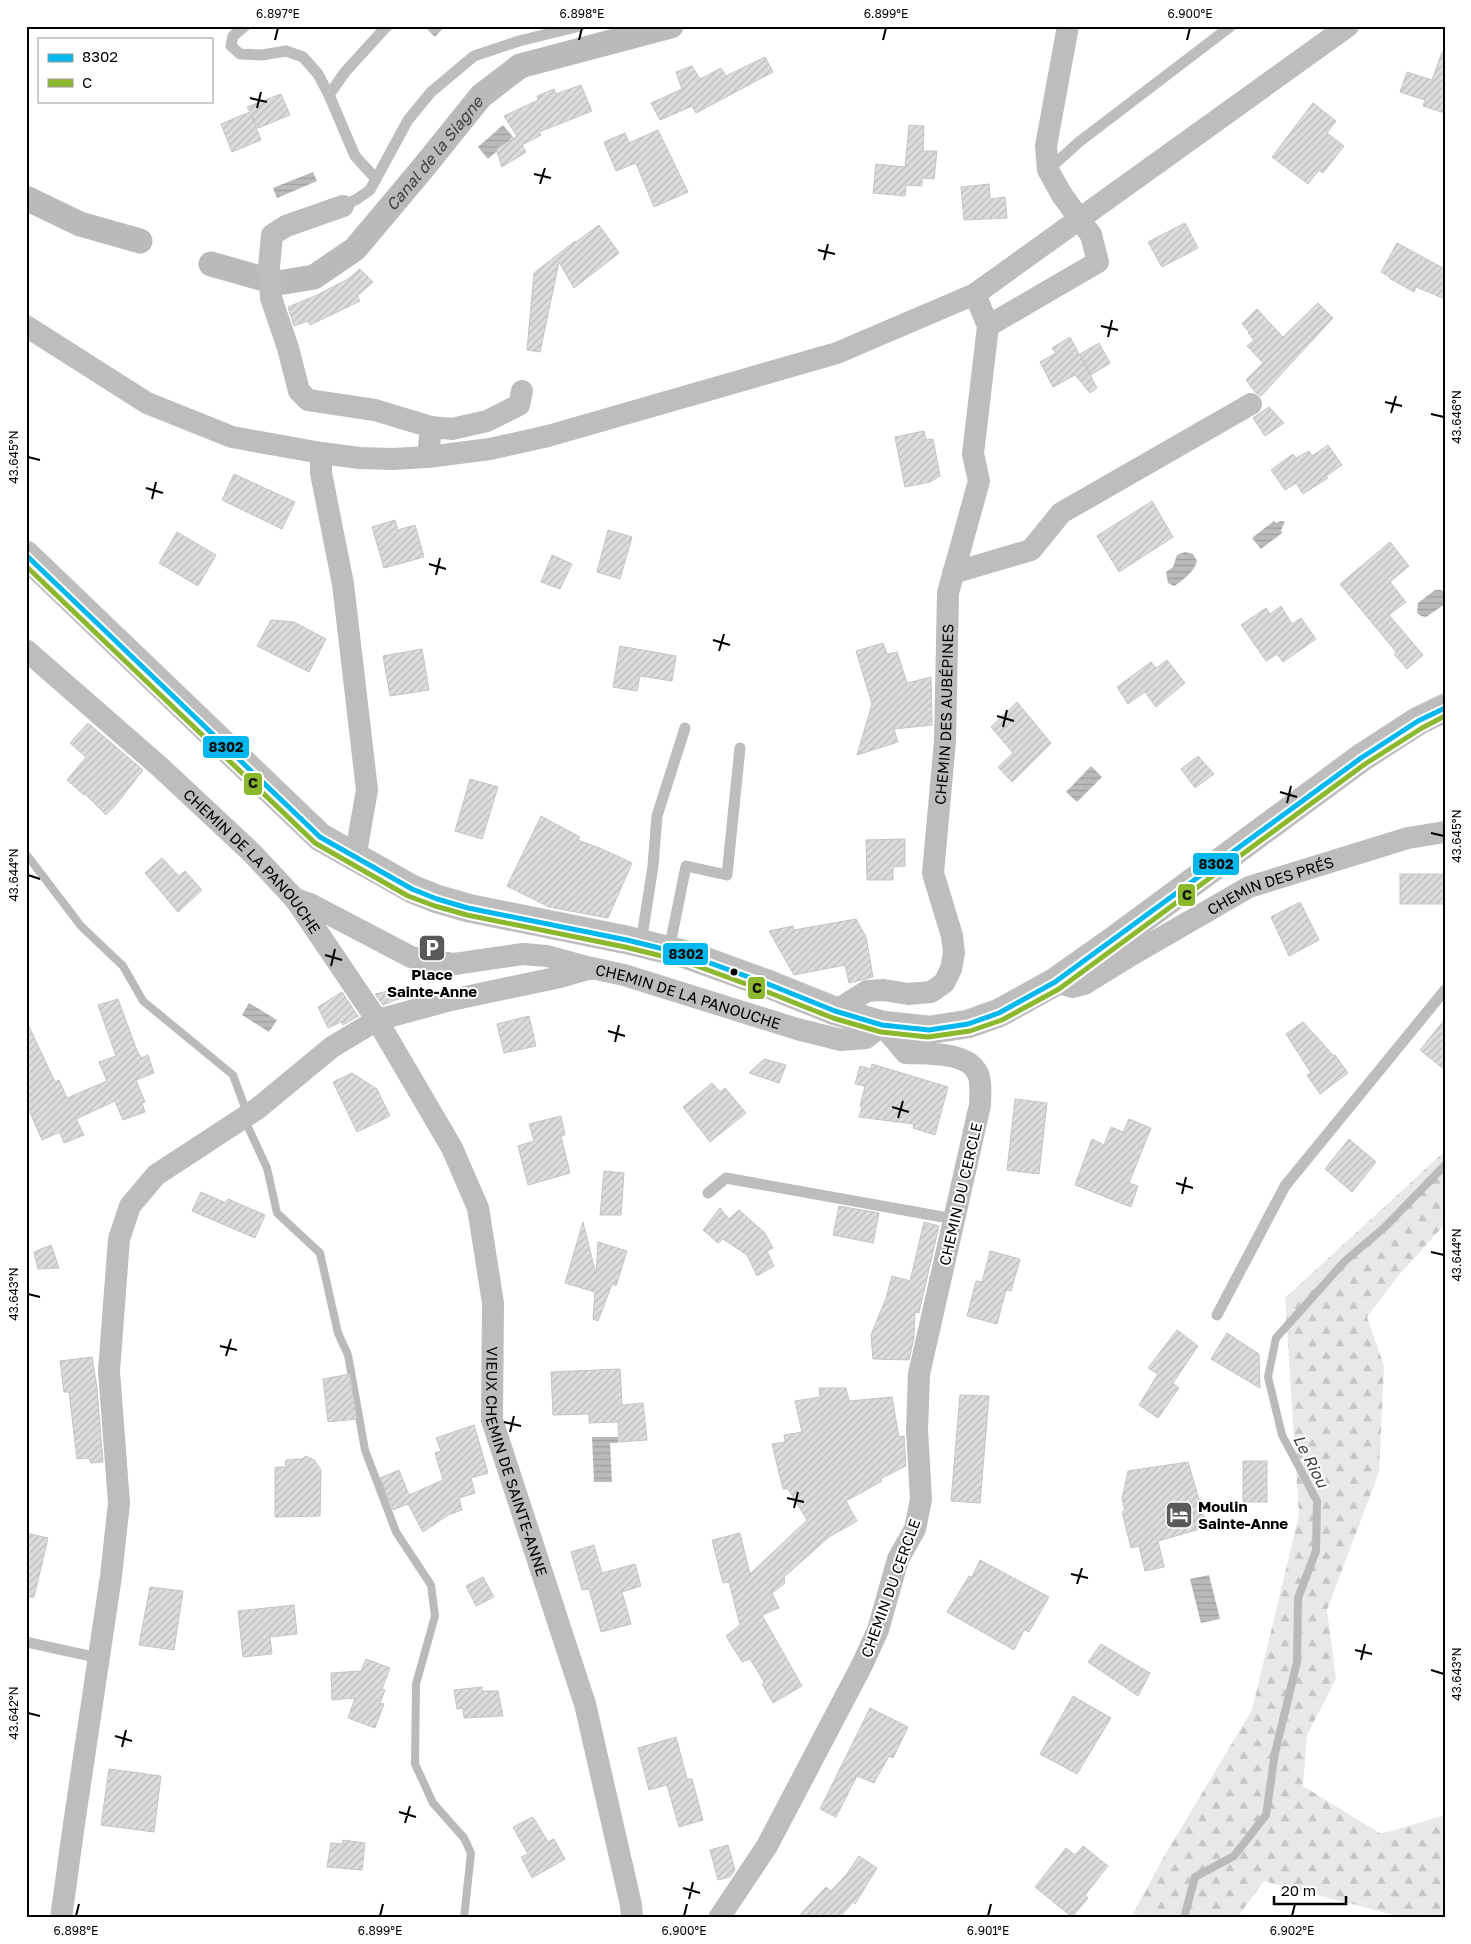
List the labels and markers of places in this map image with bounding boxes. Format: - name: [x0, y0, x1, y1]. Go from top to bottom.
- parking icon: Place Sainte-Anne: [417, 933, 447, 963]
- place label: Place Sainte-Anne: [387, 965, 477, 1000]
- unlabelled marker: [729, 967, 739, 977]
- place label: Moulin Sainte-Anne: [1198, 1497, 1288, 1532]
- hotel icon: Moulin Sainte-Anne: [1164, 1500, 1194, 1530]

